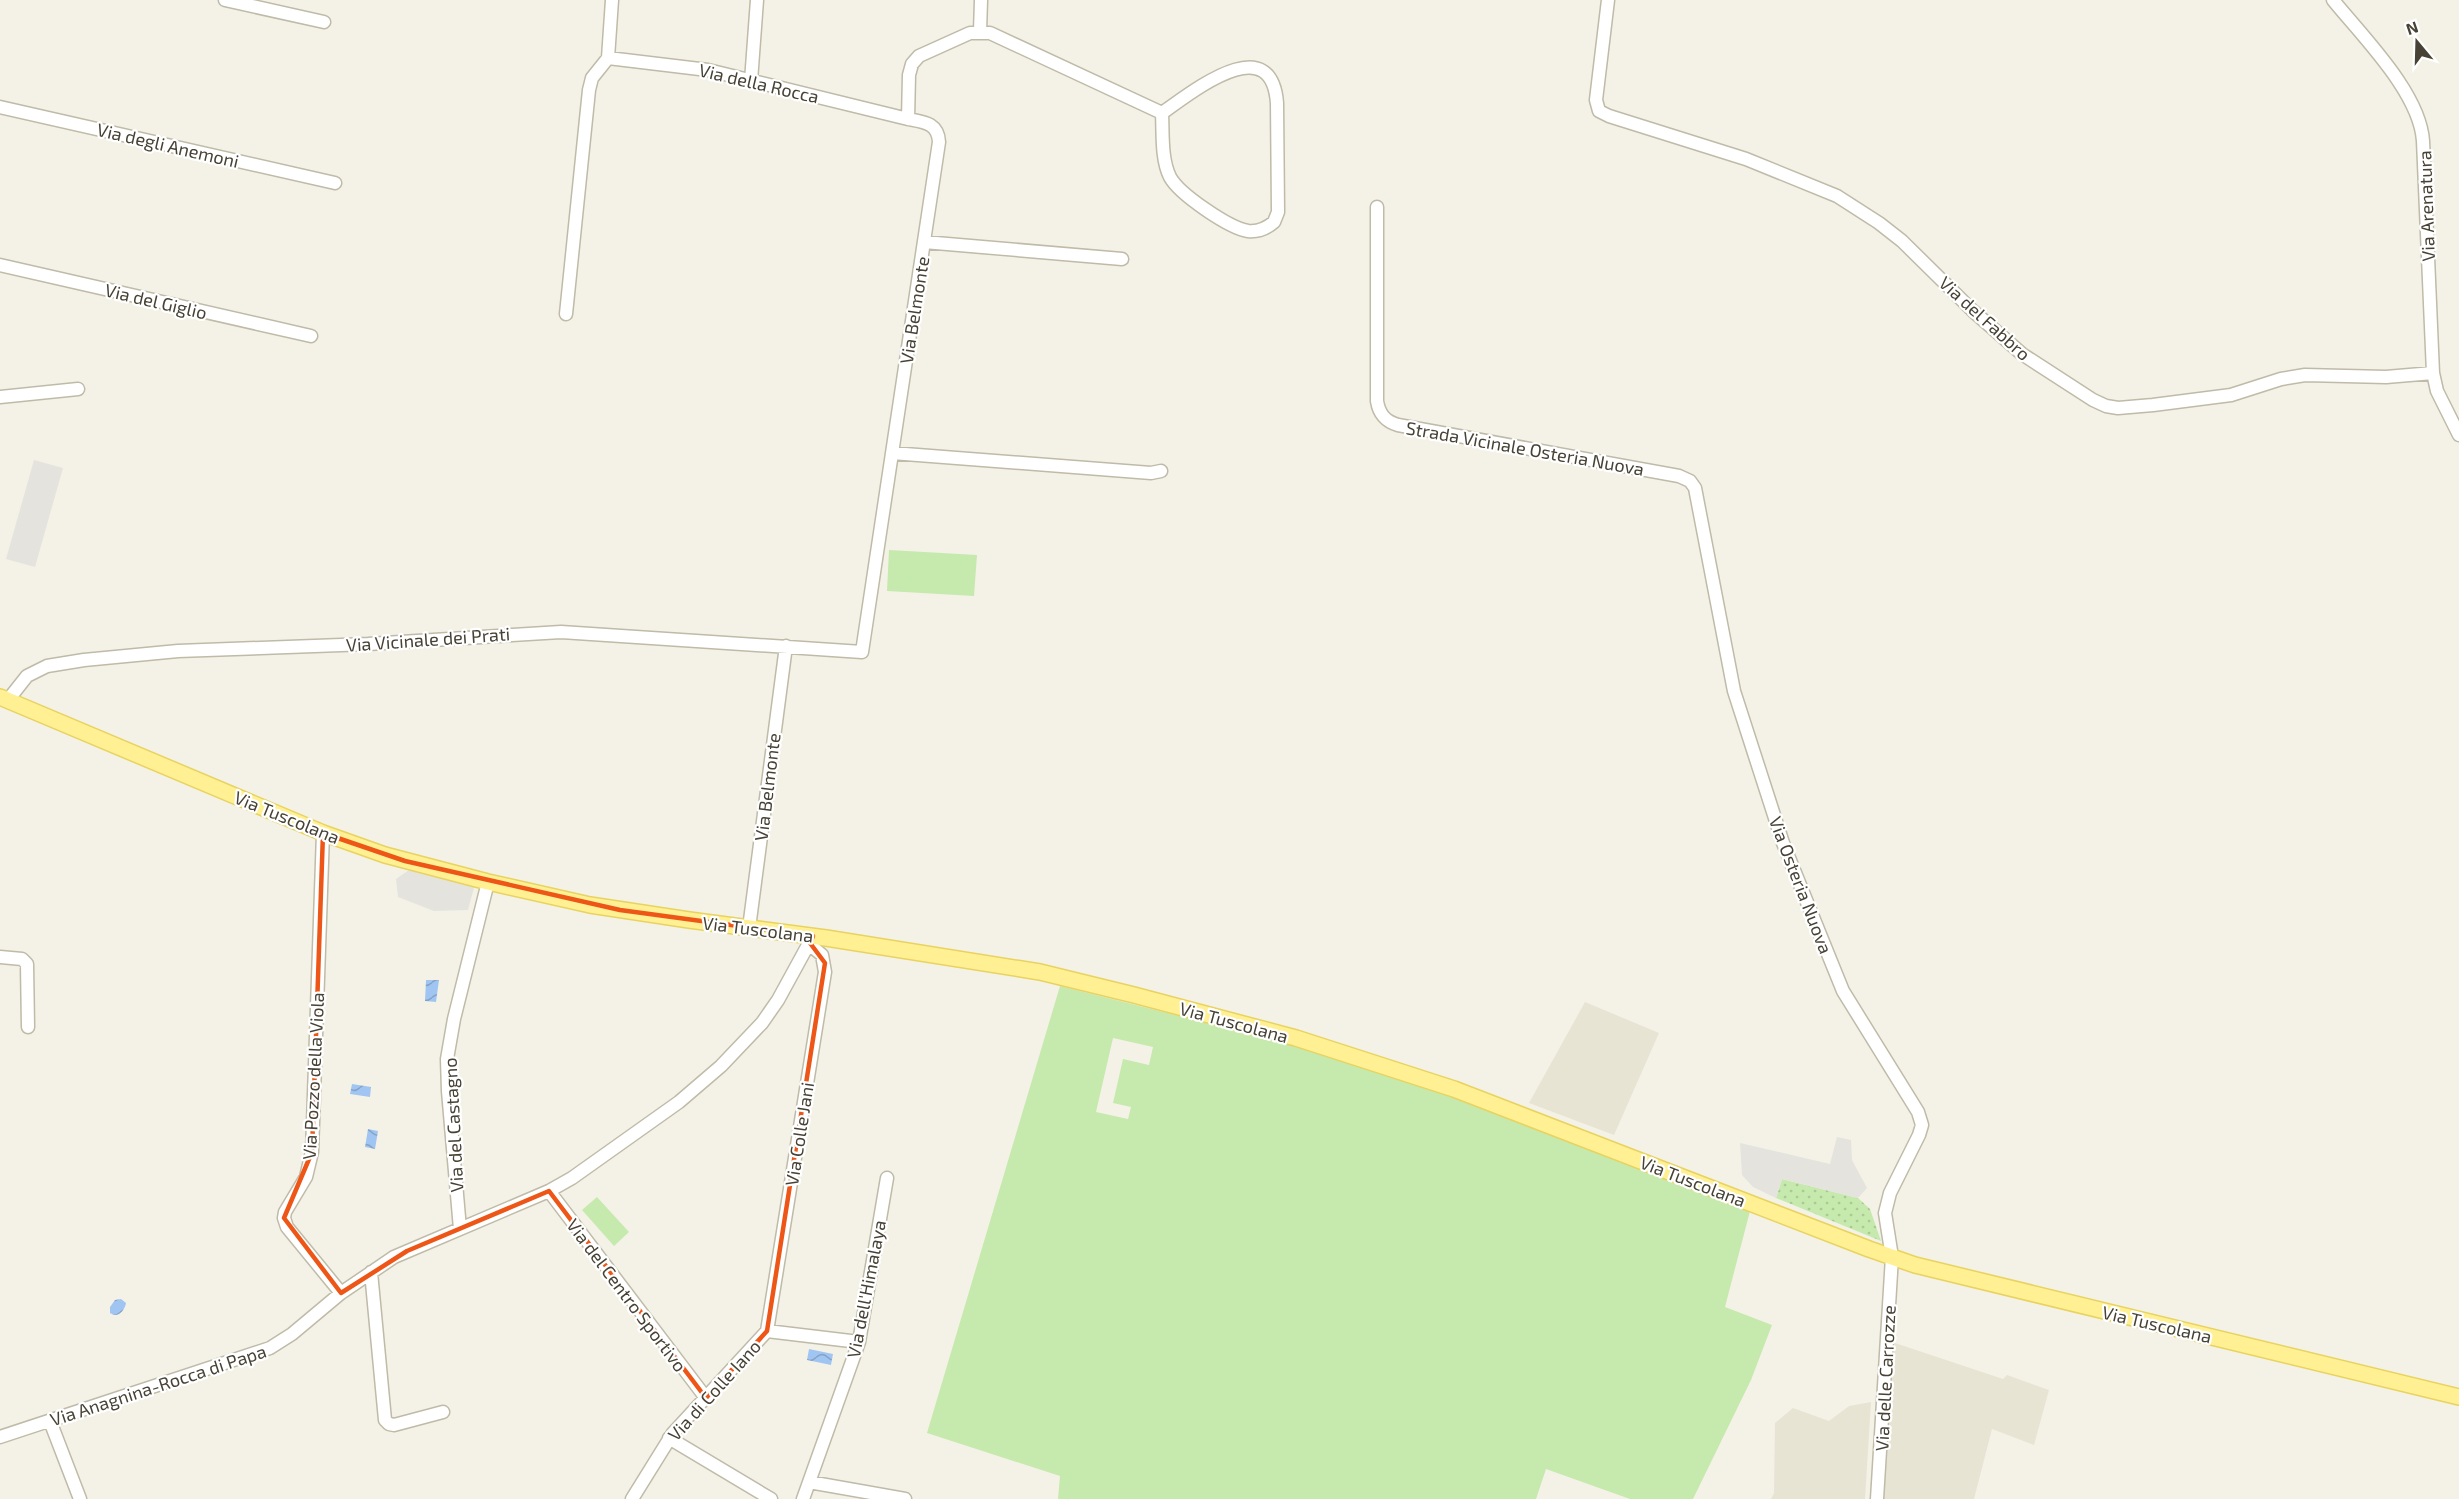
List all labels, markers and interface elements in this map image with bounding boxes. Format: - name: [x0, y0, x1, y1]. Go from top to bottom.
- north arrow: [2387, 12, 2447, 72]
- text: N: [2403, 16, 2421, 38]
- street label: Via della Rocca: [697, 59, 821, 107]
- street label: Via degli Anemoni: [95, 118, 241, 172]
- street label: Via Arenatura: [2413, 150, 2439, 262]
- street label: Via Belmonte: [895, 255, 933, 365]
- street label: Via del Fabbro: [1935, 271, 2035, 365]
- street label: Via del Giglio: [103, 279, 209, 323]
- street label: Strada Vicinale Osteria Nuova: [1404, 416, 1646, 480]
- street label: Via Vicinale dei Prati: [345, 622, 511, 656]
- street label: Via Belmonte: [749, 732, 785, 842]
- street label: Via Tuscolana: [231, 786, 343, 848]
- street label: Via Osteria Nuova: [1765, 813, 1837, 957]
- street label: Via Tuscolana: [701, 911, 815, 947]
- street label: Via Pozzo della Viola: [298, 992, 328, 1160]
- street label: Via Tuscolana: [1177, 997, 1291, 1047]
- street label: Via del Castagno: [438, 1057, 468, 1193]
- street label: Via Colle Jani: [780, 1081, 818, 1187]
- street label: Via Tuscolana: [1637, 1151, 1749, 1211]
- street label: Via del Centro Sportivo: [562, 1214, 692, 1376]
- street label: Via dell'Himalaya: [842, 1218, 890, 1360]
- street label: Via Tuscolana: [2100, 1301, 2214, 1347]
- street label: Via delle Carrozze: [1870, 1304, 1900, 1452]
- street label: Via di Colle Iano: [663, 1335, 765, 1445]
- street label: Via Anagnina-Rocca di Papa: [47, 1340, 269, 1430]

